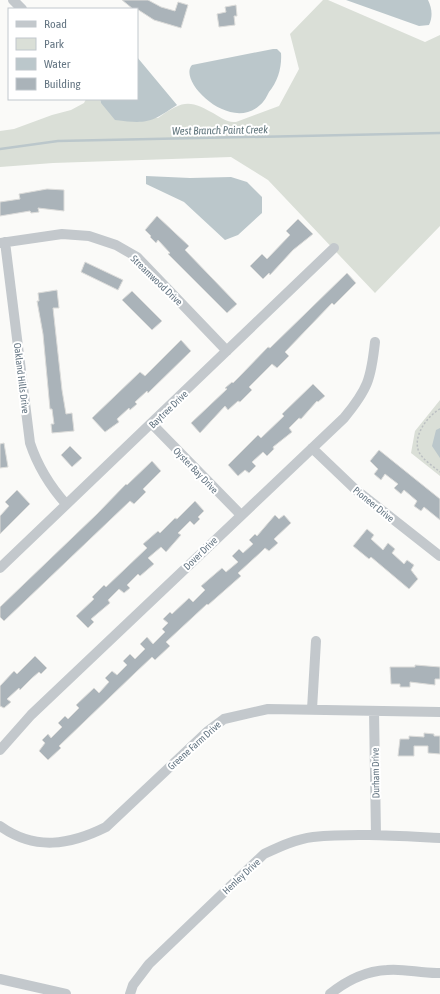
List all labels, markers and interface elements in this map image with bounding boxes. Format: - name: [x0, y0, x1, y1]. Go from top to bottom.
- legend: [8, 8, 138, 100]
- text: Road: [44, 17, 67, 31]
- text: Park: [44, 37, 65, 51]
- text: Water: [44, 57, 71, 71]
- text: Building: [44, 77, 82, 91]
- water label: West Branch Paint Creek: [172, 123, 268, 137]
- street label: Streamwood Drive: [129, 253, 185, 308]
- street label: Oakland Hills Drive: [12, 342, 31, 414]
- street label: Baytree Drive: [147, 388, 190, 430]
- street label: Oyster Bay Drive: [171, 445, 221, 496]
- street label: Pioneer Drive: [351, 485, 397, 524]
- street label: Dover Drive: [181, 534, 220, 572]
- street label: Greene Farm Drive: [166, 718, 223, 772]
- street label: Durham Drive: [370, 747, 381, 799]
- street label: Henley Drive: [220, 856, 263, 896]

